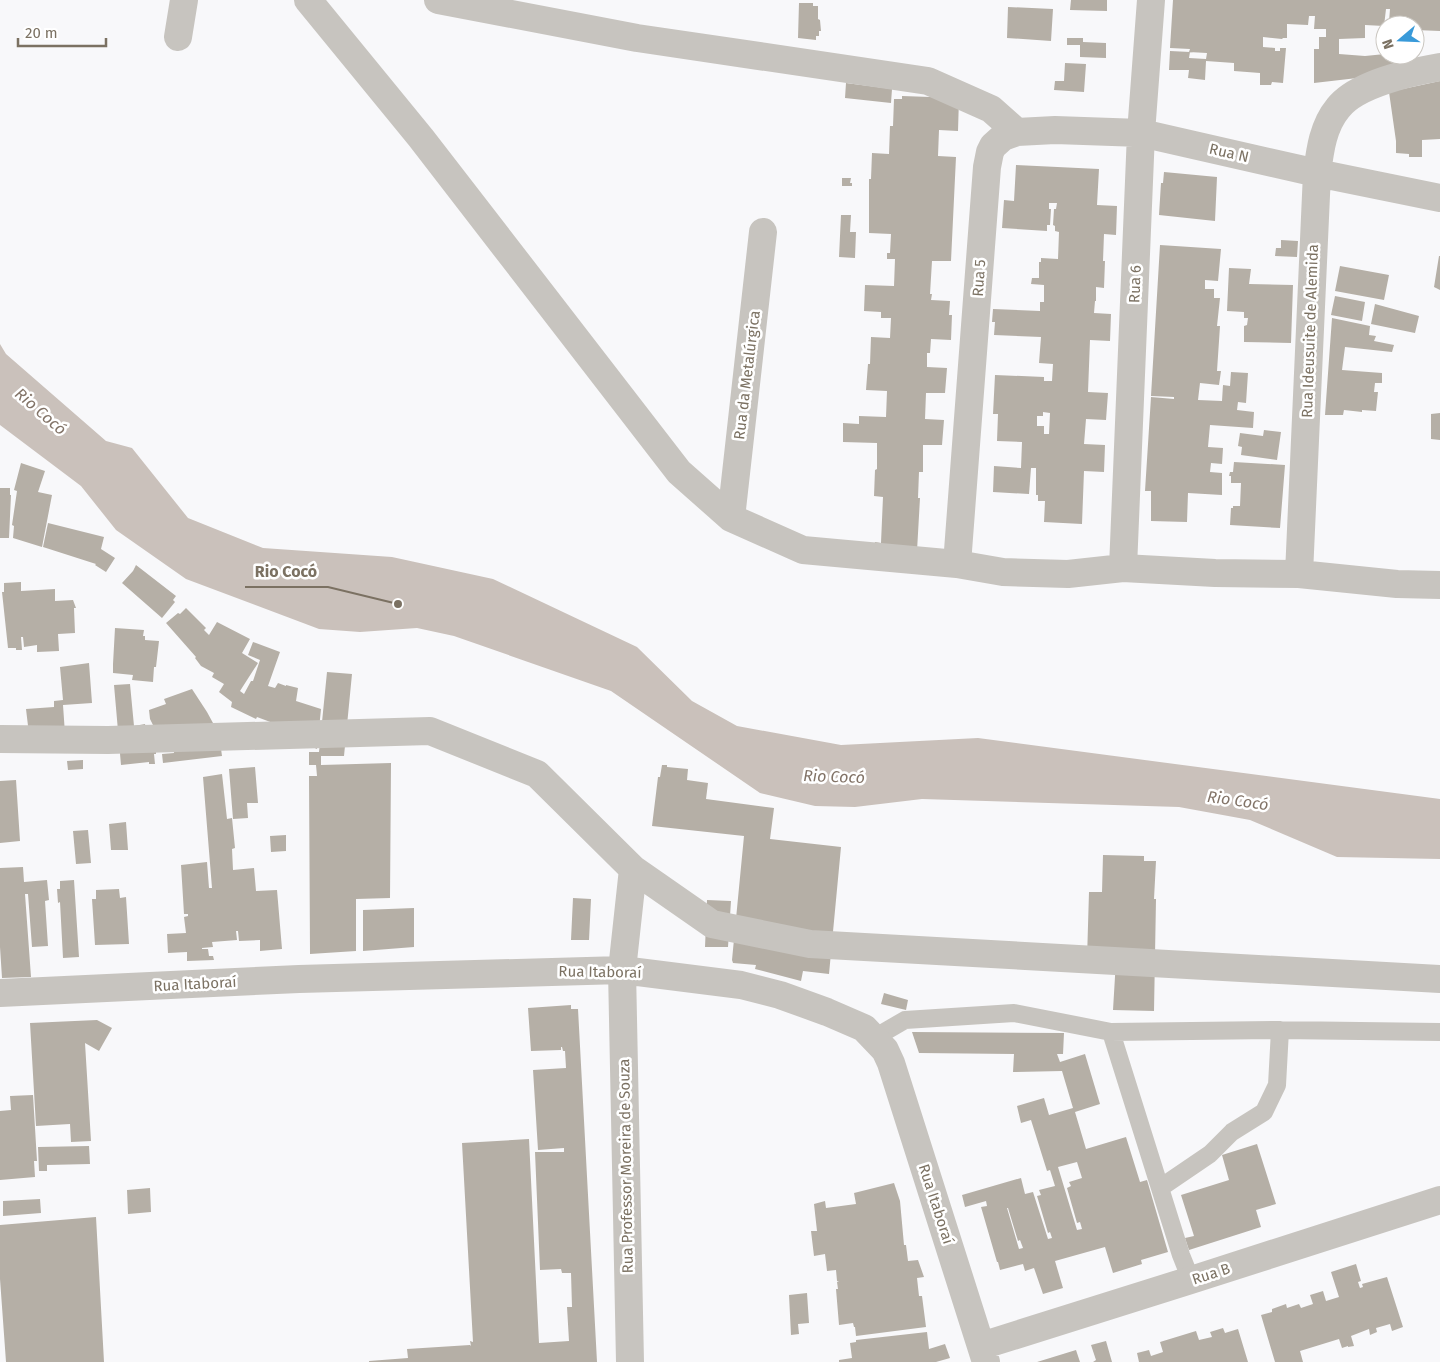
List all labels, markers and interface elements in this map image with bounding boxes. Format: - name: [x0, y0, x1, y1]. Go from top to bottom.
- scale bar: [18, 15, 105, 47]
- north arrow: [1375, 15, 1425, 65]
- text: 20 m: [25, 24, 58, 42]
- text: N: [1379, 37, 1398, 51]
- street label: Rua N: [1207, 140, 1251, 166]
- street label: Rua Ideusuite de Alemida: [1298, 244, 1322, 418]
- street label: Rua 5: [969, 259, 989, 297]
- street label: Rua 6: [1125, 265, 1145, 303]
- street label: Rua da Metalúrgica: [730, 309, 764, 441]
- water label: Rio Cocó: [11, 384, 70, 439]
- callout: Rio Cocó: [245, 556, 328, 587]
- text: Rio Cocó: [255, 562, 317, 581]
- water label: Rio Cocó: [803, 766, 865, 787]
- water label: Rio Cocó: [1206, 787, 1270, 814]
- street label: Rua Itaboraí: [558, 962, 642, 982]
- street label: Rua Itaboraí: [153, 973, 237, 995]
- street label: Rua Professor Moreira de Souza: [615, 1058, 637, 1274]
- street label: Rua Itaboraí: [915, 1162, 957, 1246]
- street label: Rua B: [1190, 1259, 1232, 1289]

